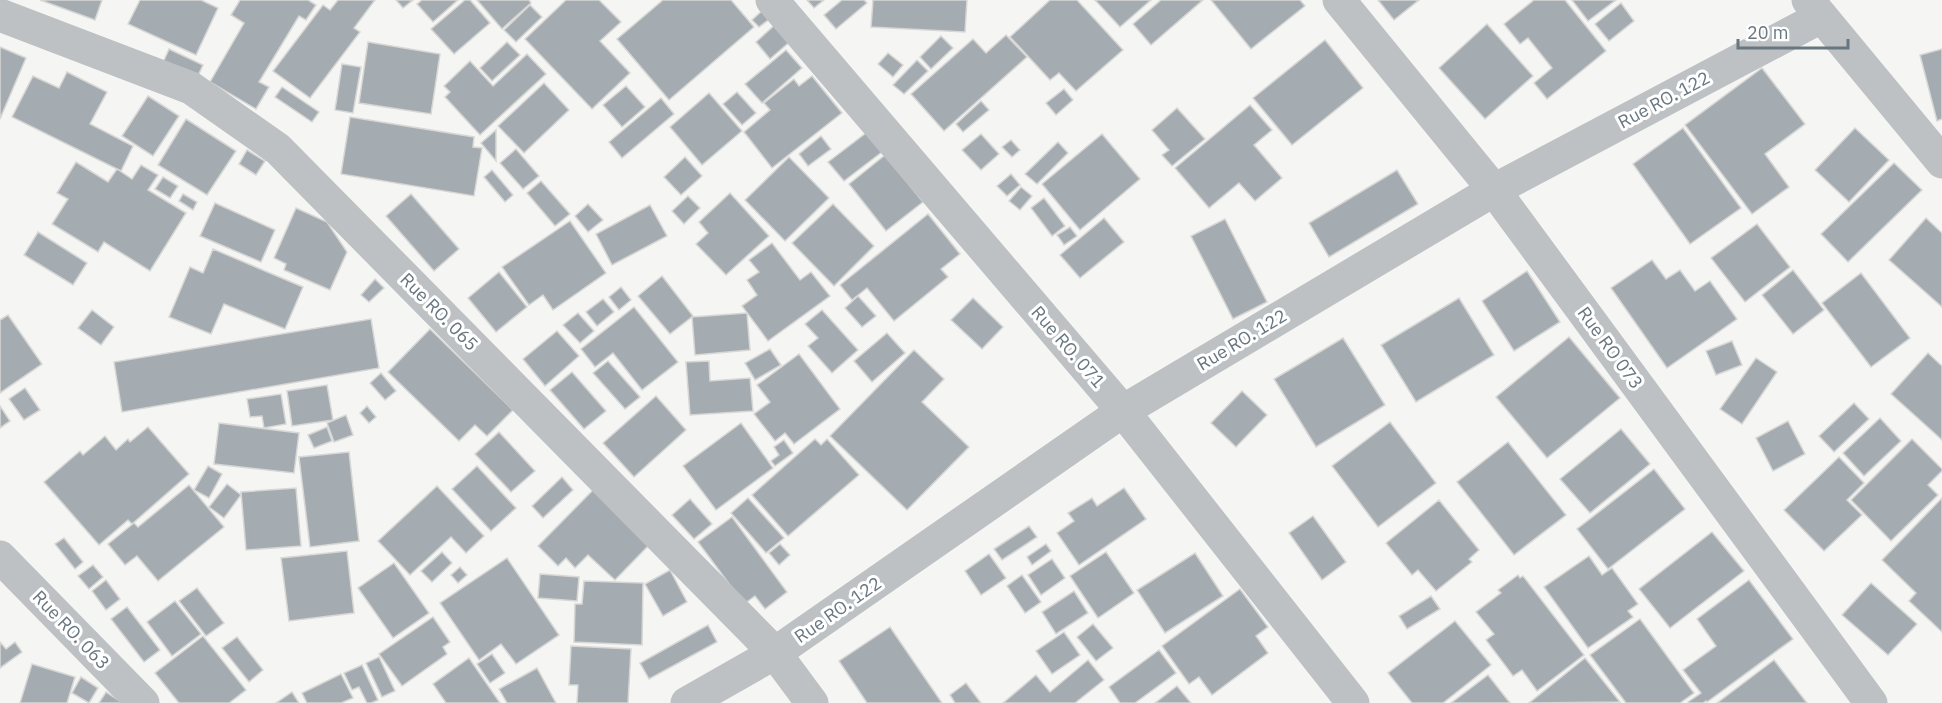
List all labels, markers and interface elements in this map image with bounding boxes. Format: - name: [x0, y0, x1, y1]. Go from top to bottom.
- scale bar: [1738, 12, 1848, 50]
- text: 20 m: [1747, 21, 1789, 44]
- street label: Rue RO. 122: [1614, 66, 1714, 133]
- street label: Rue RO. 065: [396, 268, 483, 355]
- street label: Rue RO. 071: [1027, 301, 1110, 392]
- street label: Rue RO 073: [1573, 302, 1648, 394]
- street label: Rue RO. 122: [1193, 304, 1291, 375]
- street label: Rue RO. 122: [790, 571, 886, 648]
- street label: Rue RO. 063: [28, 585, 115, 674]

